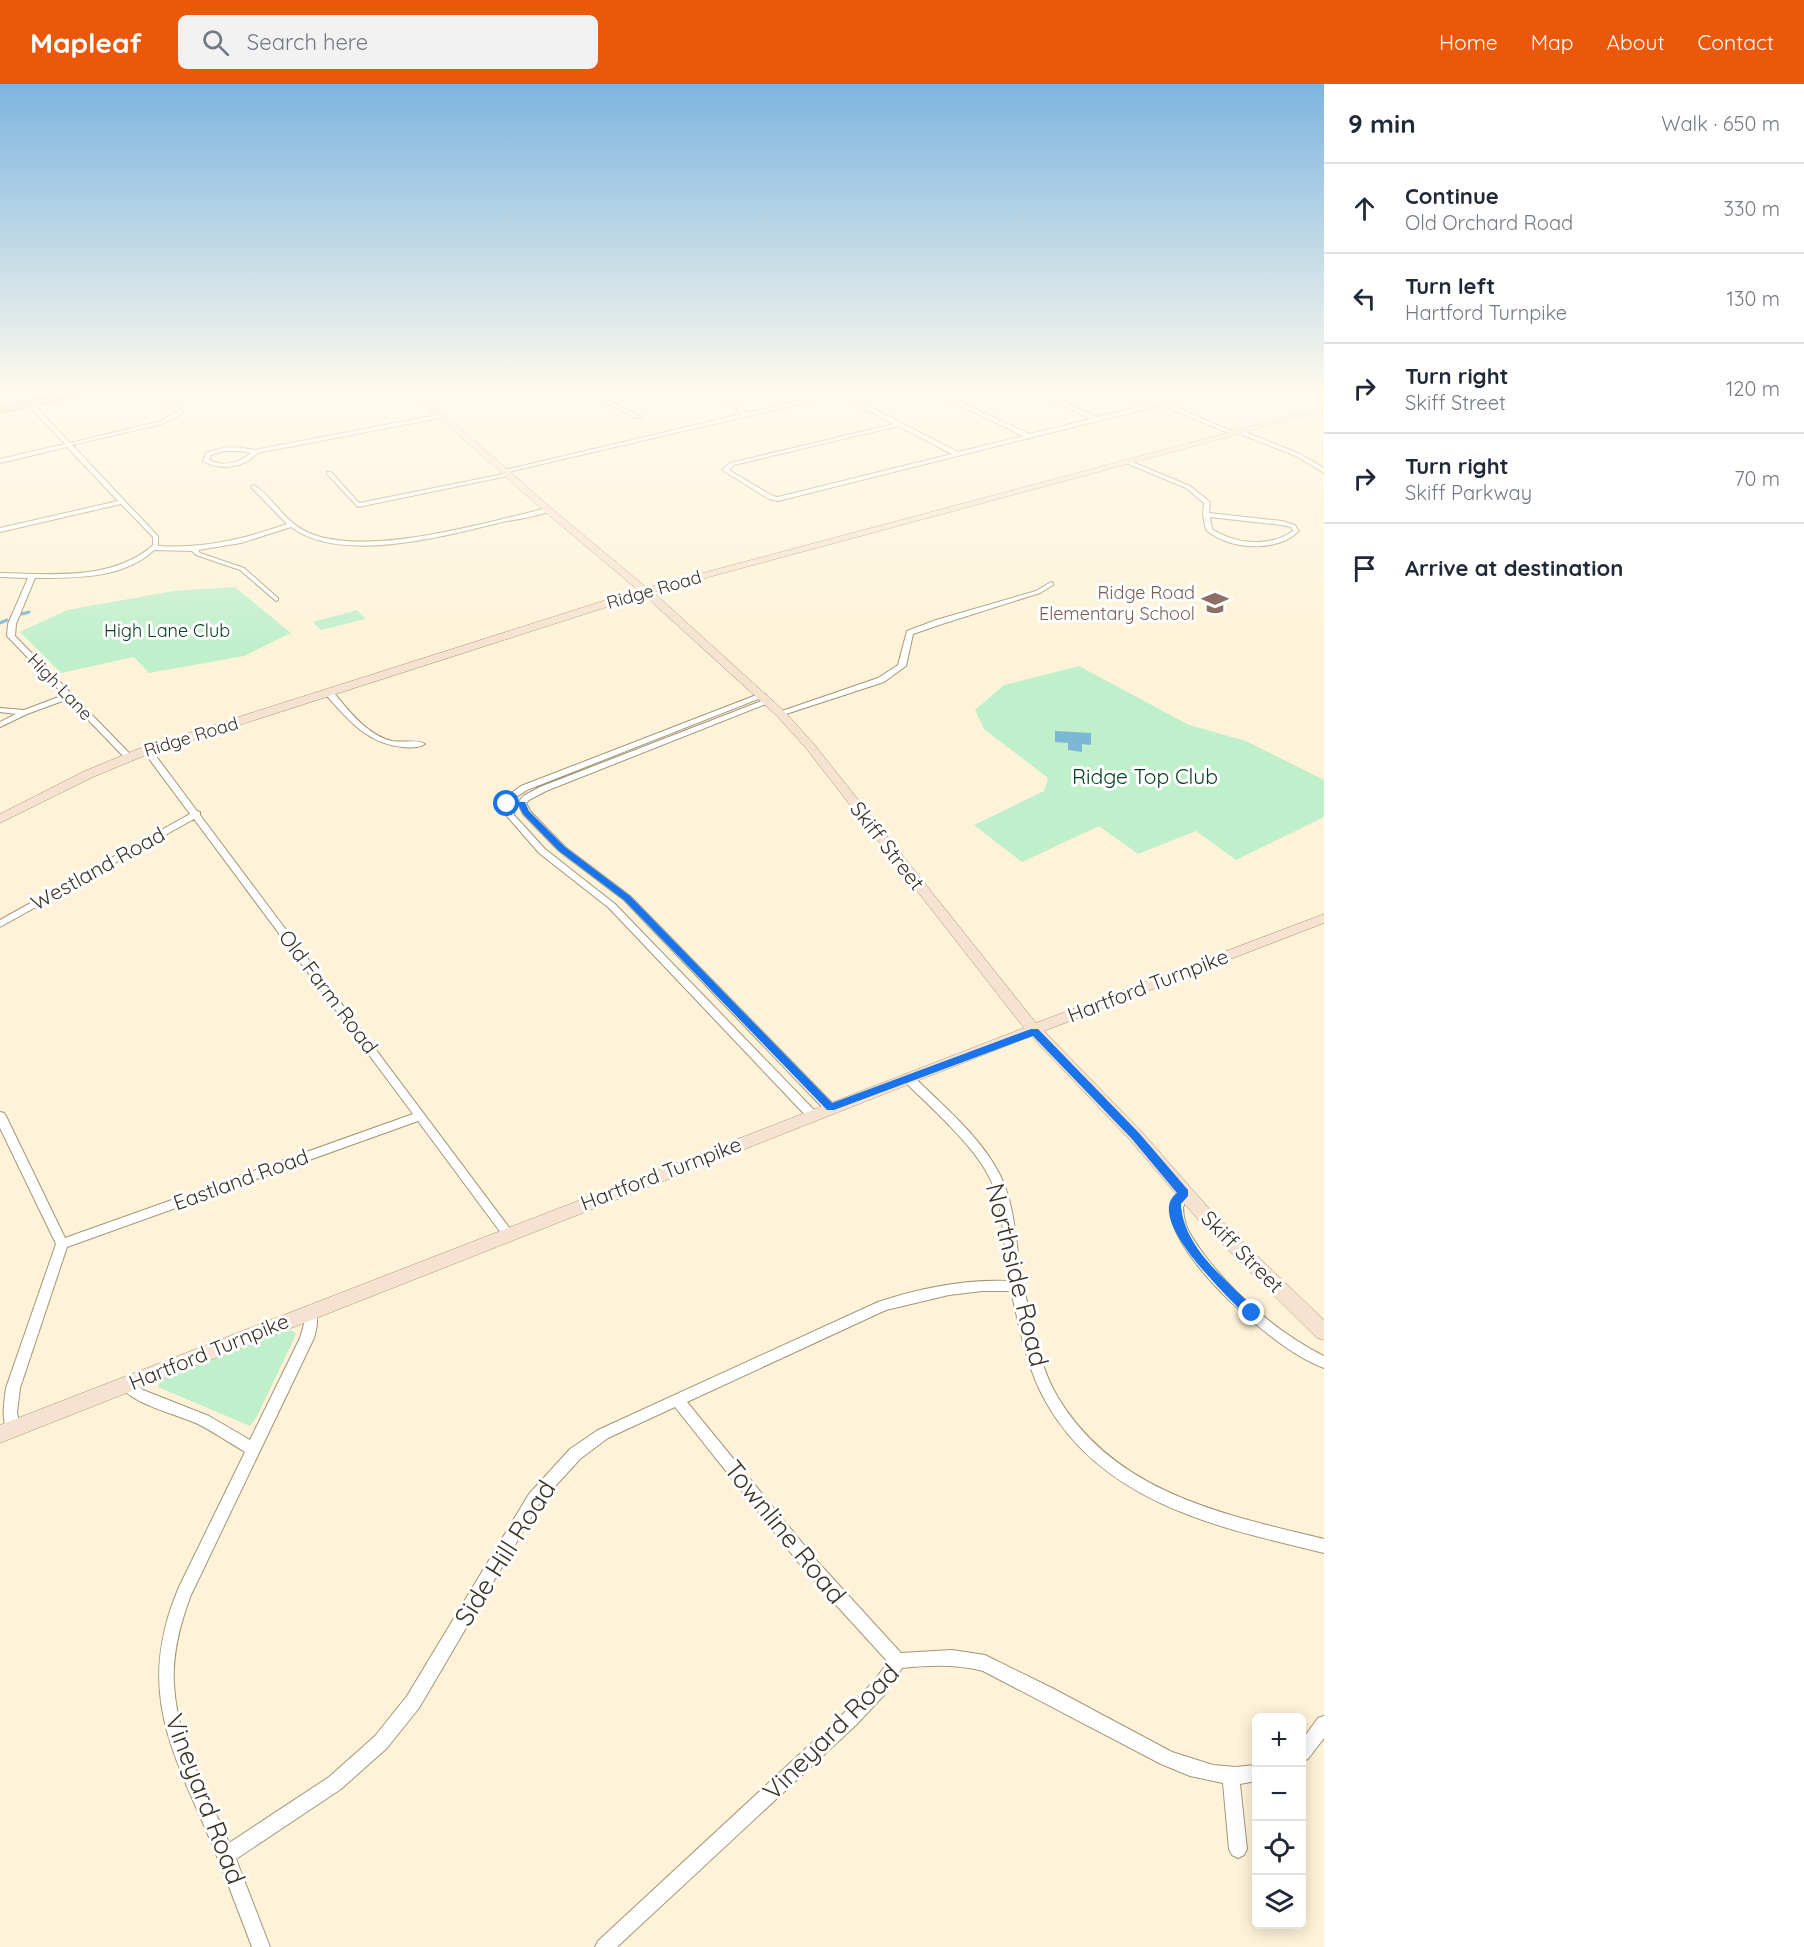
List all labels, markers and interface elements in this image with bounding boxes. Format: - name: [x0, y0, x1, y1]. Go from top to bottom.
- search box: [178, 15, 598, 69]
- text: Mapleaf: [30, 25, 142, 60]
- icon: search: [199, 26, 232, 59]
- text: Search here: [247, 28, 368, 56]
- text: Home: [1439, 29, 1498, 55]
- text: Map: [1531, 29, 1574, 55]
- text: About: [1607, 29, 1665, 55]
- text: Contact: [1698, 29, 1774, 55]
- text: 9 min: [1348, 107, 1416, 140]
- text: Walk · 650 m: [1661, 111, 1780, 136]
- text: Continue: [1405, 182, 1499, 210]
- icon: ahead: [1348, 192, 1381, 225]
- text: 330 m: [1723, 196, 1780, 221]
- text: Old Orchard Road: [1405, 210, 1573, 235]
- text: Turn left: [1405, 272, 1495, 300]
- icon: left: [1348, 282, 1381, 315]
- text: 130 m: [1727, 286, 1780, 311]
- text: Hartford Turnpike: [1405, 300, 1567, 325]
- text: Turn right: [1405, 362, 1509, 390]
- icon: right: [1348, 372, 1381, 405]
- text: 120 m: [1726, 376, 1780, 401]
- text: Skiff Street: [1405, 390, 1506, 415]
- text: Turn right: [1405, 452, 1509, 480]
- icon: right: [1348, 462, 1381, 495]
- text: 70 m: [1734, 466, 1780, 491]
- text: Skiff Parkway: [1405, 480, 1532, 505]
- icon: arrive: [1348, 552, 1381, 585]
- text: Arrive at destination: [1405, 554, 1623, 582]
- street label: Ridge Road: [604, 565, 704, 614]
- place label: Ridge Road Elementary School: [1039, 581, 1195, 625]
- school or university icon: Ridge Road Elementary School: [1200, 588, 1230, 618]
- park label: High Lane Club: [104, 619, 230, 642]
- street label: High Lane: [23, 648, 98, 725]
- street label: Ridge Road: [141, 711, 241, 762]
- park label: Ridge Top Club: [1072, 763, 1218, 789]
- route start: [493, 790, 519, 816]
- street label: Skiff Street: [845, 796, 931, 895]
- street label: Westland Road: [26, 821, 169, 916]
- street label: Old Farm Road: [274, 924, 384, 1058]
- street label: Hartford Turnpike: [1064, 942, 1232, 1028]
- street label: Hartford Turnpike: [577, 1130, 745, 1216]
- street label: Eastland Road: [170, 1143, 312, 1216]
- street label: Northside Road: [979, 1180, 1056, 1370]
- street label: Skiff Street: [1196, 1205, 1289, 1298]
- route end: [1238, 1299, 1264, 1325]
- street label: Hartford Turnpike: [125, 1307, 292, 1395]
- street label: Townline Road: [717, 1453, 854, 1610]
- street label: Side Hill Road: [447, 1474, 562, 1632]
- street label: Vineyard Road: [755, 1656, 906, 1807]
- street label: Vineyard Road: [158, 1709, 253, 1889]
- map controls: [1252, 1713, 1306, 1929]
- button: +: [1252, 1713, 1306, 1767]
- button: −: [1252, 1767, 1306, 1821]
- button: locate: [1252, 1821, 1306, 1875]
- button: layers: [1252, 1875, 1306, 1929]

